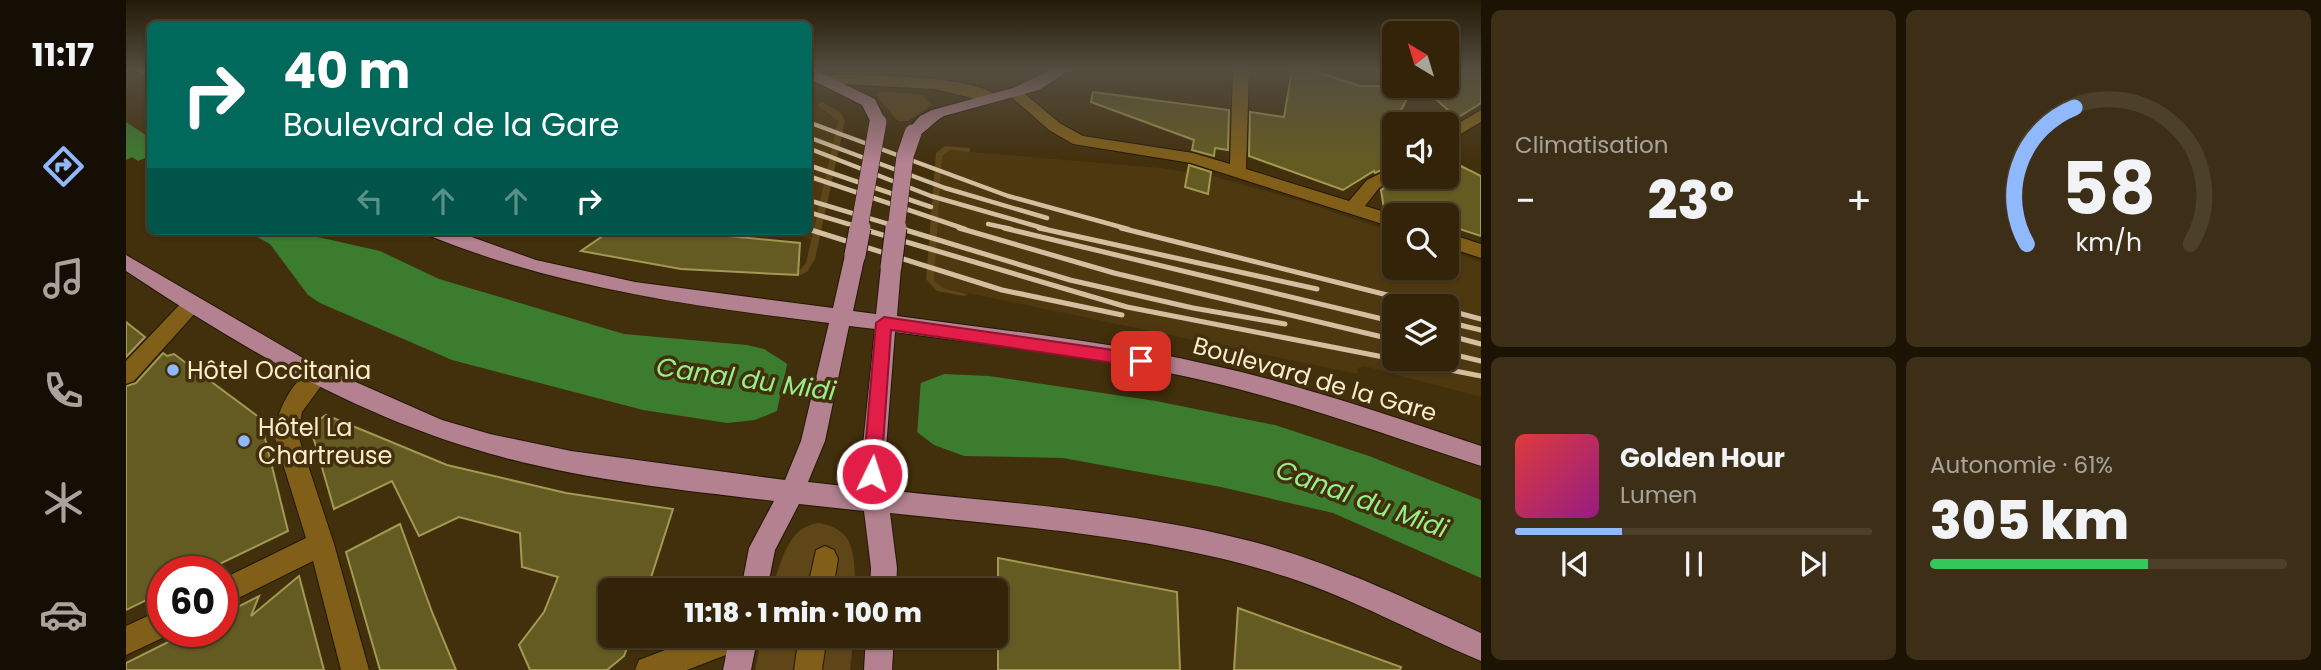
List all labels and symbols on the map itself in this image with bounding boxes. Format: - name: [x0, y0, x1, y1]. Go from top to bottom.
- north arrow: [1382, 21, 1460, 98]
- street label: Boulevard de la Gare: [1189, 328, 1441, 430]
- pin: [1111, 331, 1171, 391]
- water label: Canal du Midi: [654, 349, 839, 409]
- place label: Hôtel Occitania: [187, 354, 371, 387]
- marker: Hôtel Occitania: [165, 362, 181, 378]
- place label: Hôtel La Chartreuse: [258, 411, 392, 472]
- marker: Hôtel La Chartreuse: [236, 433, 252, 449]
- position arrow: [835, 437, 909, 511]
- water label: Canal du Midi: [1271, 451, 1454, 547]
- speed limit sign: 60: [147, 556, 238, 647]

